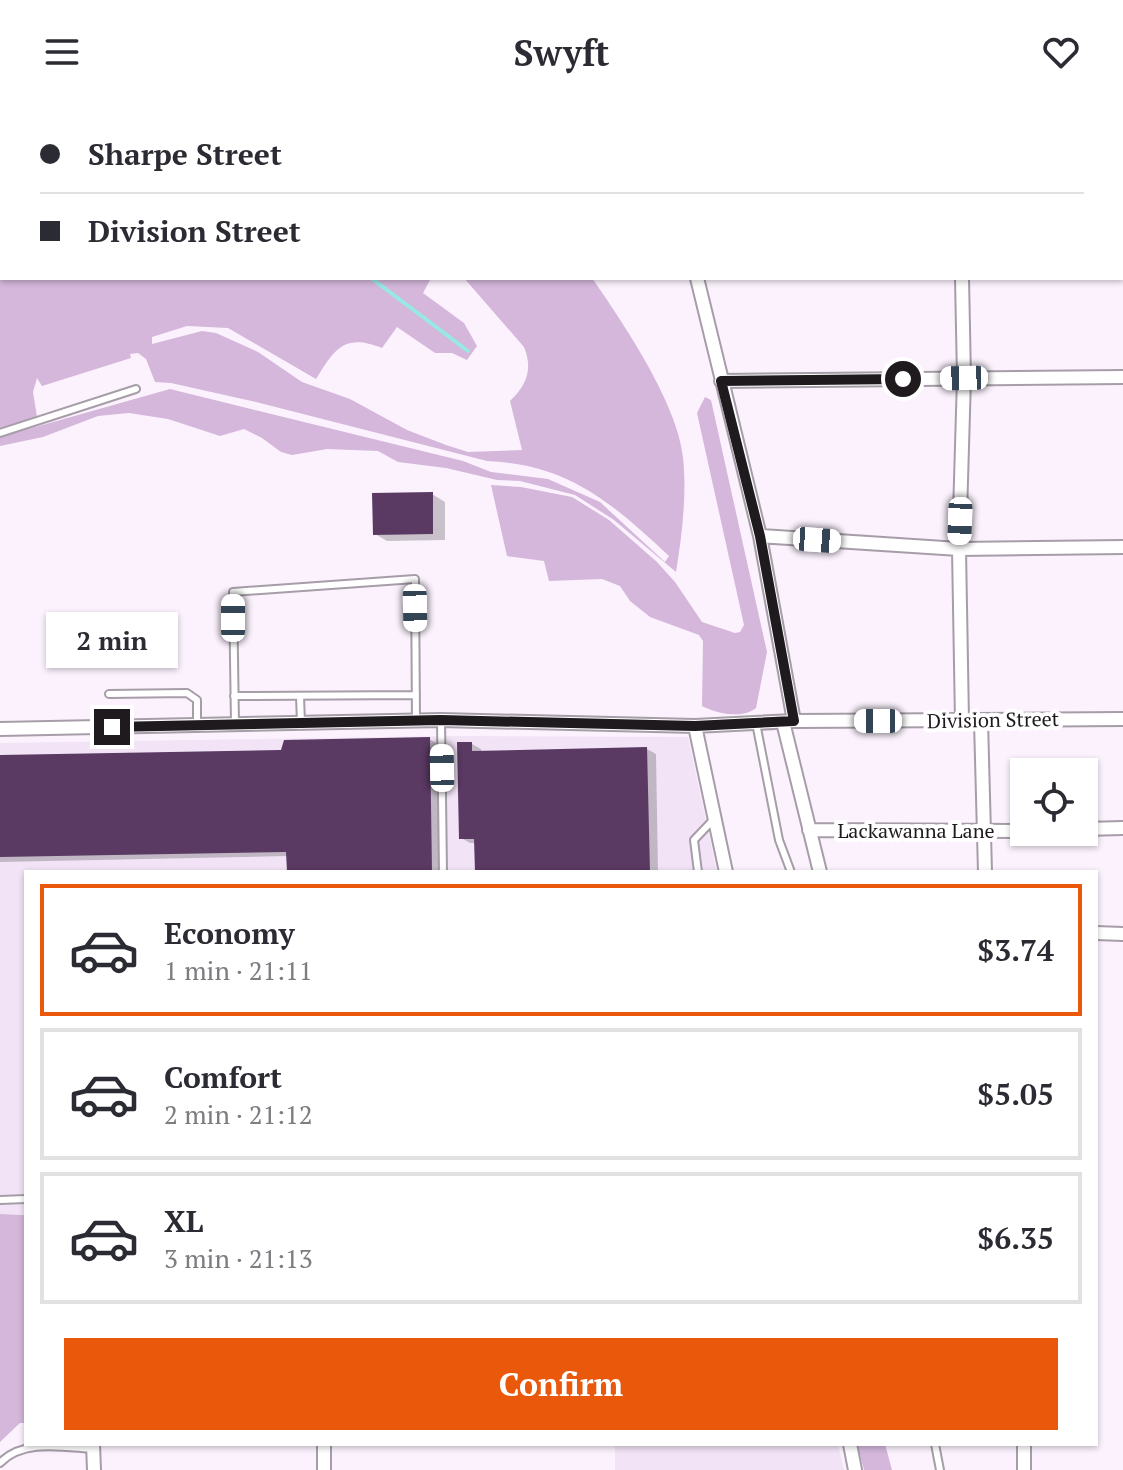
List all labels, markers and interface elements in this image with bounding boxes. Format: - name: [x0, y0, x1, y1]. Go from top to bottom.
- text: Swyft: [514, 29, 609, 76]
- icon: menu: [40, 30, 84, 74]
- icon: heart: [1039, 30, 1083, 74]
- text: Sharpe Street: [88, 134, 282, 174]
- text: Division Street: [88, 211, 301, 251]
- route start: [885, 361, 921, 397]
- car: [940, 366, 988, 390]
- car: [947, 497, 973, 545]
- car: [792, 526, 842, 554]
- car: [403, 584, 427, 632]
- car: [221, 594, 245, 642]
- callout: 2 min: [46, 611, 178, 667]
- text: 2 min: [76, 623, 148, 657]
- street label: Division Street: [927, 705, 1060, 734]
- route end: [94, 709, 130, 745]
- car: [854, 709, 902, 733]
- car: [430, 744, 454, 792]
- map controls: [1010, 758, 1098, 846]
- button: locate: [1010, 758, 1098, 846]
- street label: Lackawanna Lane: [837, 817, 995, 844]
- text: Economy: [164, 913, 295, 953]
- icon: car: [68, 914, 140, 986]
- text: $3.74: [977, 930, 1054, 970]
- text: 1 min · 21:11: [164, 953, 313, 987]
- text: Comfort: [164, 1057, 282, 1097]
- icon: car: [68, 1058, 140, 1130]
- text: $5.05: [977, 1074, 1054, 1114]
- text: 2 min · 21:12: [164, 1097, 313, 1131]
- text: XL: [164, 1201, 203, 1241]
- icon: car: [68, 1202, 140, 1274]
- text: $6.35: [977, 1218, 1054, 1258]
- text: 3 min · 21:13: [164, 1241, 313, 1275]
- button: Confirm: [64, 1338, 1058, 1430]

